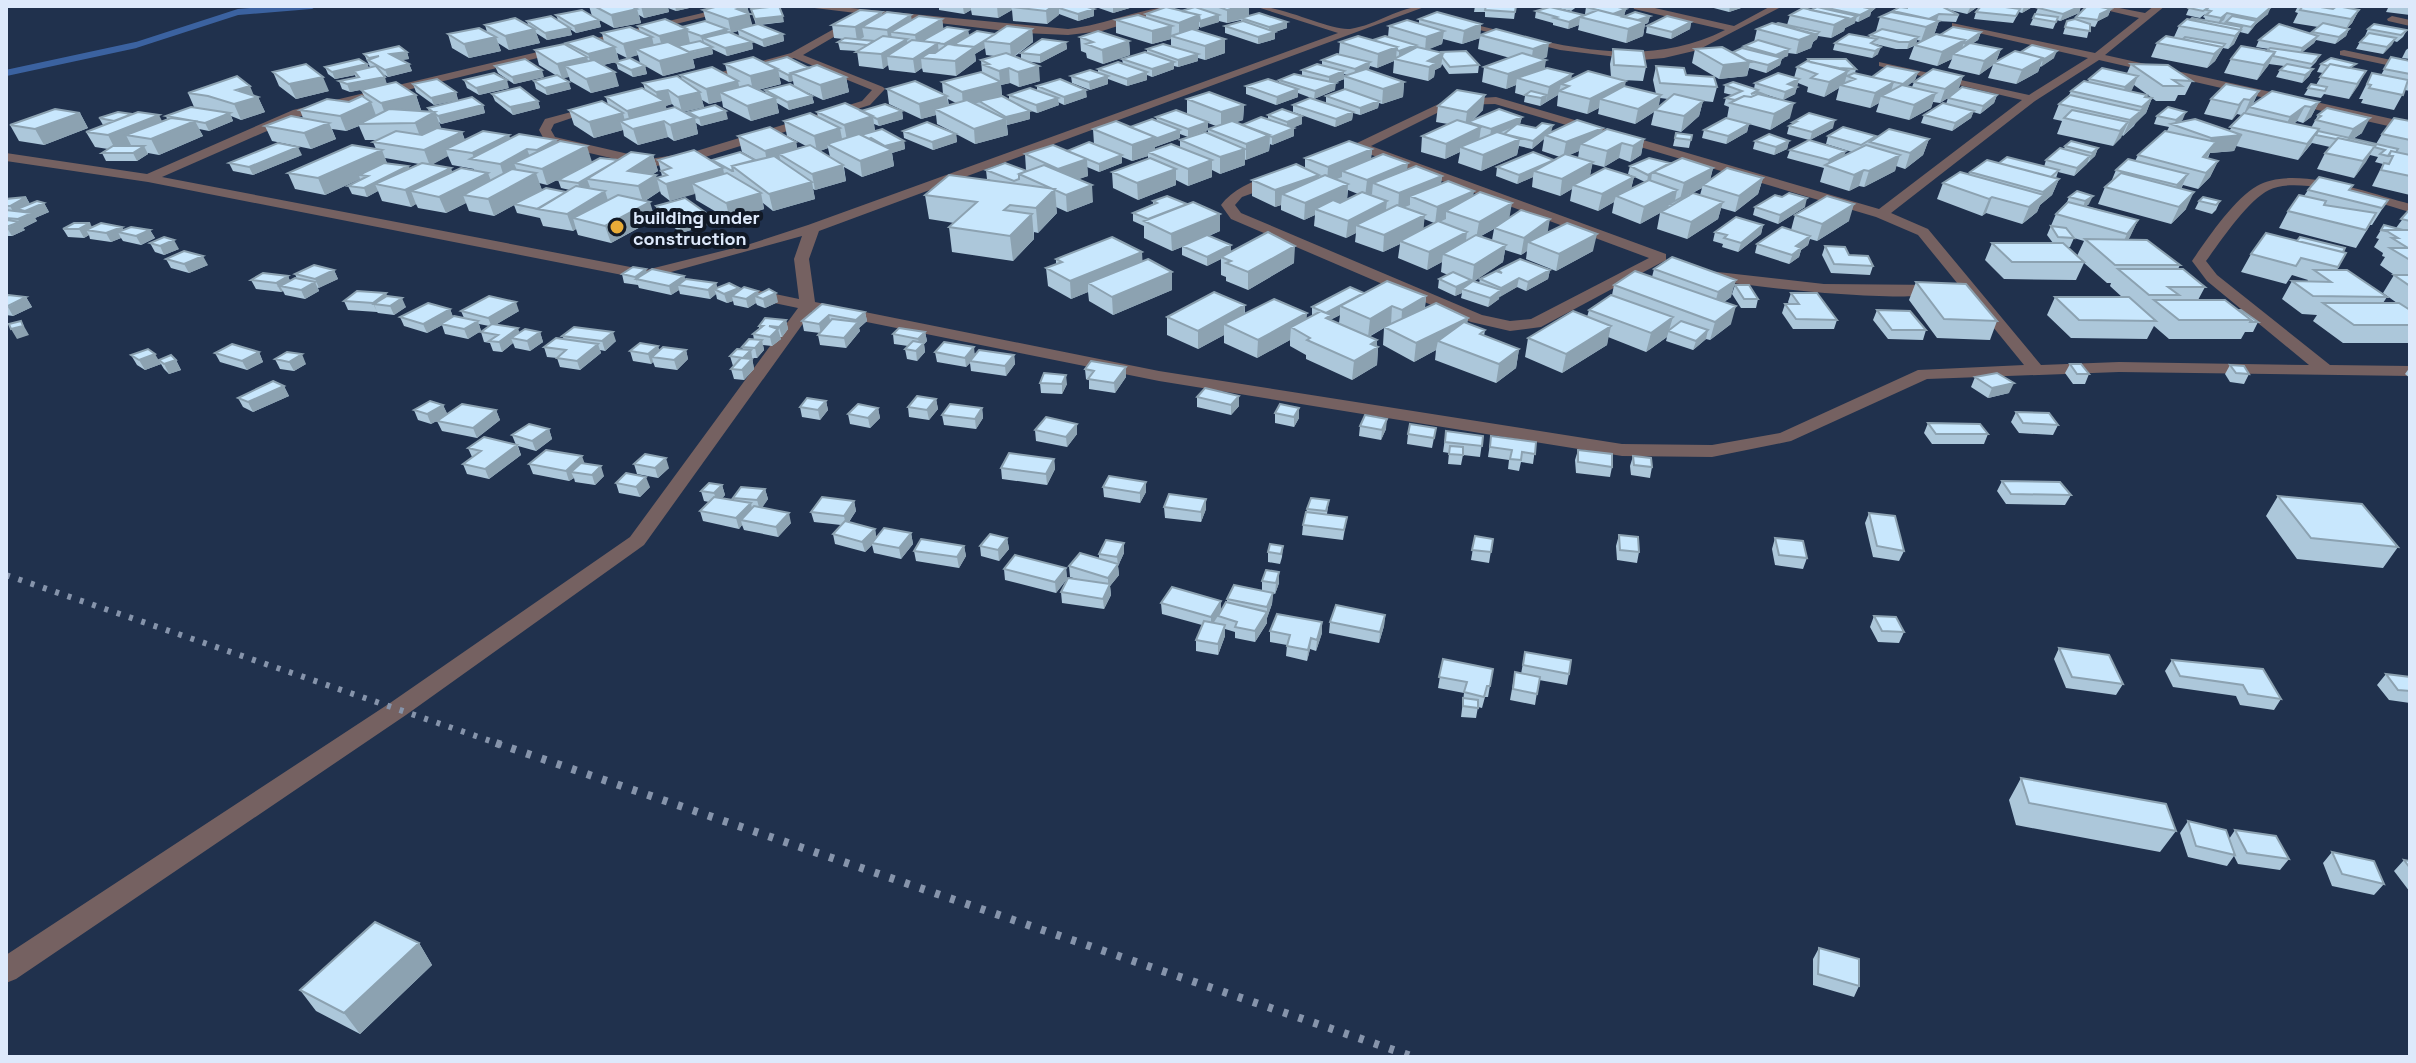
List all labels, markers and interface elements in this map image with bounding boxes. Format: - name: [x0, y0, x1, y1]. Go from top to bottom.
- place label: building under construction: [633, 206, 760, 250]
- marker: building under construction: [608, 218, 626, 236]

